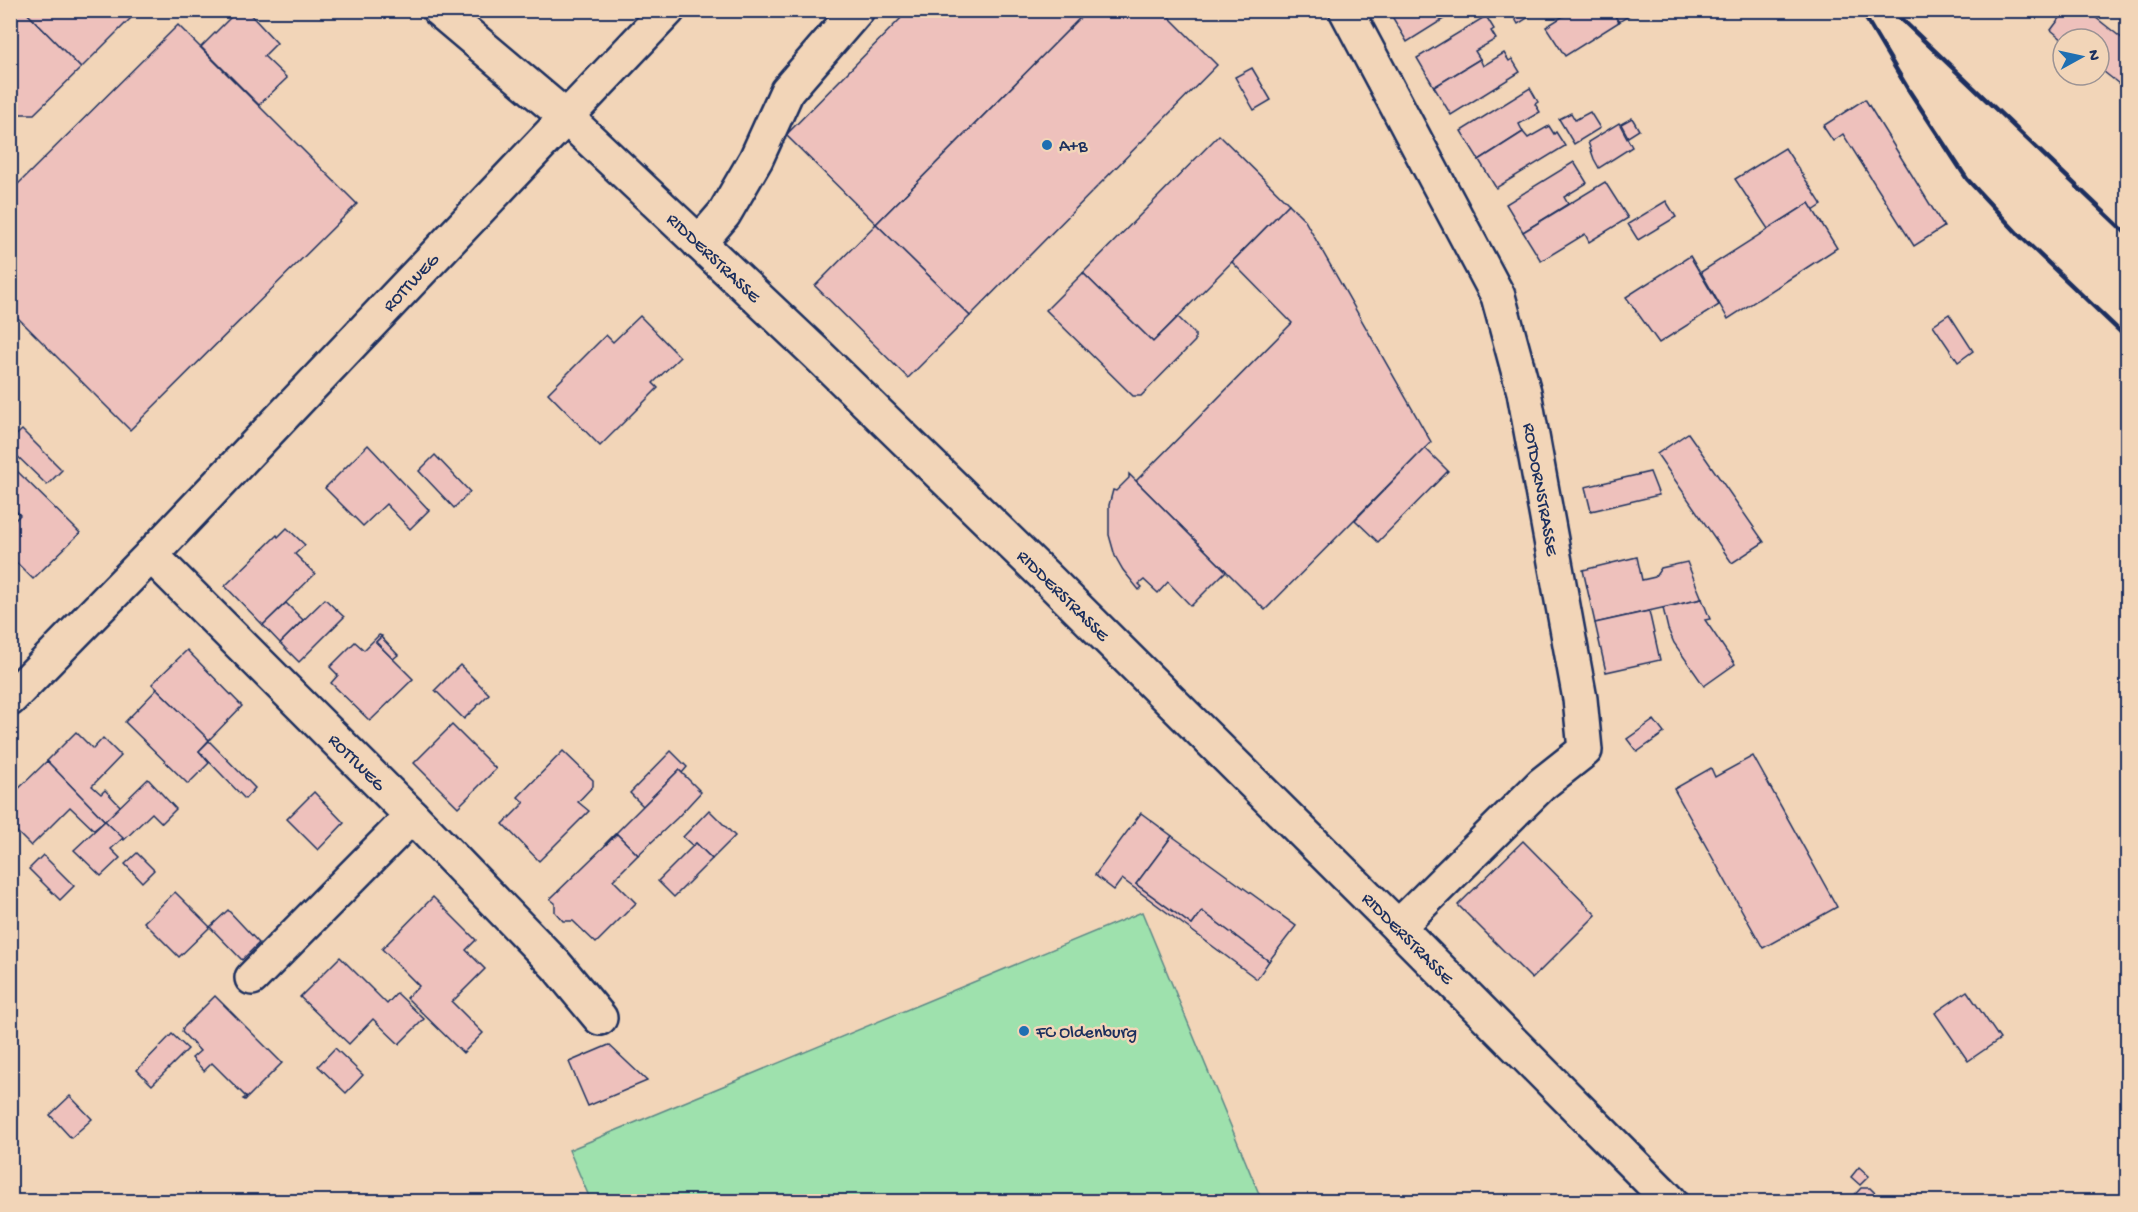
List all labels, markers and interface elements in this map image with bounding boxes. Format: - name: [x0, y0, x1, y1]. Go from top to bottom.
- north arrow: [2051, 27, 2111, 87]
- text: N: [2082, 49, 2103, 62]
- place label: A+B: [1059, 137, 1088, 158]
- marker: A+B: [1040, 138, 1054, 152]
- street label: RIDDERSTRASSE: [661, 210, 764, 309]
- street label: ROTTWEG: [379, 250, 445, 317]
- street label: ROTDORNSTRASSE: [1517, 422, 1562, 558]
- street label: RIDDERSTRASSE: [1011, 547, 1113, 647]
- street label: ROTTWEG: [323, 730, 389, 797]
- street label: RIDDERSTRASSE: [1356, 889, 1457, 990]
- place label: FC Oldenburg: [1035, 1023, 1137, 1044]
- marker: FC Oldenburg: [1017, 1024, 1031, 1038]

